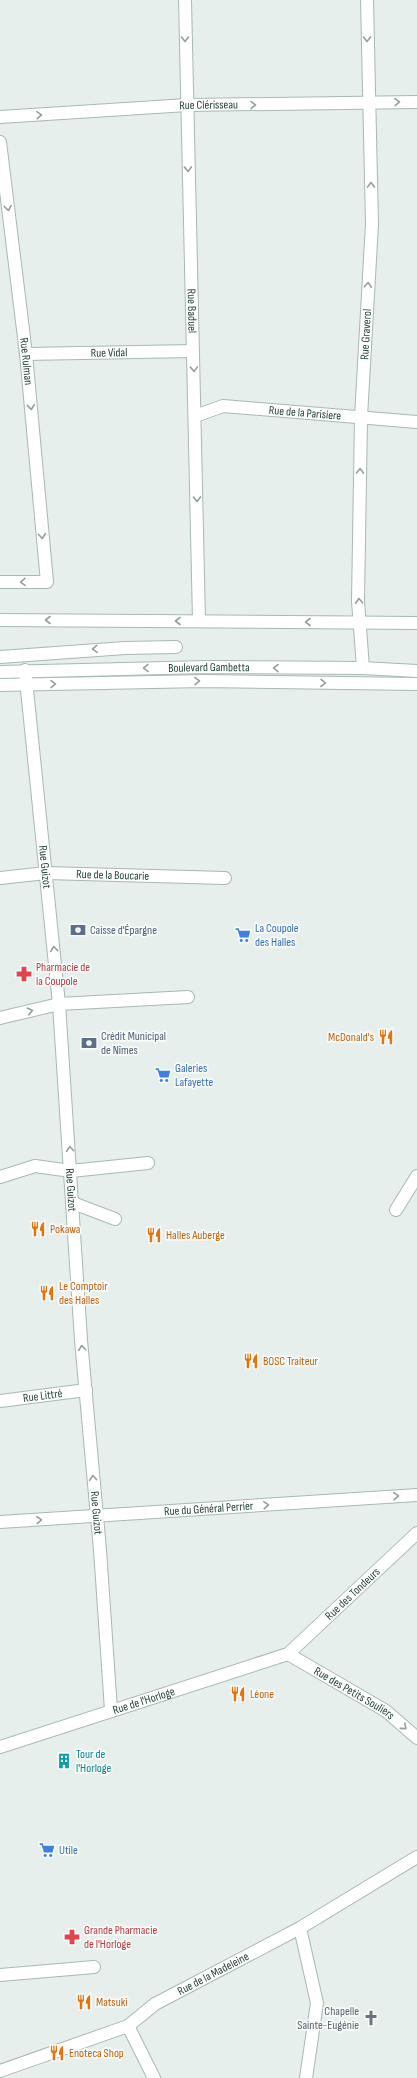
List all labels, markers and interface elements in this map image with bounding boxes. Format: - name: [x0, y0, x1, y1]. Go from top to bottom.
- one-way arrow: [181, 36, 190, 42]
- one-way arrow: [363, 36, 372, 42]
- street label: Rue Clérisseau: [179, 97, 238, 113]
- one-way arrow: [394, 98, 400, 107]
- one-way arrow: [250, 100, 256, 109]
- one-way arrow: [36, 110, 42, 119]
- one-way arrow: [184, 166, 192, 172]
- one-way arrow: [366, 182, 375, 188]
- one-way arrow: [3, 205, 12, 211]
- one-way arrow: [364, 282, 373, 288]
- street label: Rue Baduel: [184, 289, 200, 333]
- street label: Rue Graverol: [357, 308, 375, 360]
- street label: Rue Rulman: [16, 337, 36, 386]
- street label: Rue Vidal: [90, 345, 128, 361]
- one-way arrow: [189, 366, 198, 372]
- street label: Rue de la Parisiere: [268, 403, 342, 424]
- one-way arrow: [26, 404, 35, 410]
- one-way arrow: [356, 468, 364, 474]
- one-way arrow: [193, 496, 201, 502]
- one-way arrow: [38, 533, 47, 539]
- one-way arrow: [20, 578, 26, 586]
- one-way arrow: [354, 598, 363, 604]
- one-way arrow: [45, 616, 51, 624]
- one-way arrow: [175, 617, 181, 625]
- one-way arrow: [305, 618, 311, 626]
- one-way arrow: [92, 645, 98, 654]
- street label: Boulevard Gambetta: [168, 660, 250, 676]
- one-way arrow: [143, 664, 149, 672]
- one-way arrow: [273, 664, 279, 672]
- one-way arrow: [194, 677, 200, 685]
- one-way arrow: [320, 679, 326, 687]
- one-way arrow: [50, 680, 56, 688]
- street label: Rue Guizot: [35, 845, 54, 890]
- street label: Rue de la Boucarie: [76, 867, 150, 884]
- bank icon: Caisse d'Épargne: [69, 921, 87, 939]
- place label: La Coupole des Halles: [255, 921, 299, 950]
- place label: Caisse d'Épargne: [90, 923, 157, 938]
- supermarket icon: La Coupole des Halles: [234, 926, 252, 944]
- one-way arrow: [49, 946, 58, 952]
- place label: Pharmacie de la Coupole: [36, 960, 90, 989]
- pharmacy icon: Pharmacie de la Coupole: [15, 965, 33, 983]
- one-way arrow: [26, 1007, 33, 1016]
- restaurant icon: McDonald's: [377, 1028, 395, 1046]
- place label: Crédit Municipal de Nîmes: [101, 1029, 166, 1058]
- place label: McDonald's: [328, 1030, 374, 1045]
- bank icon: Crédit Municipal de Nîmes: [80, 1034, 98, 1052]
- place label: Galeries Lafayette: [175, 1061, 213, 1090]
- supermarket icon: Galeries Lafayette: [154, 1066, 172, 1084]
- one-way arrow: [65, 1146, 74, 1152]
- street label: Rue Guizot: [62, 1168, 80, 1212]
- restaurant icon: Pokawa: [29, 1220, 47, 1238]
- place label: Pokawa: [50, 1222, 81, 1237]
- restaurant icon: Halles Auberge: [145, 1226, 163, 1244]
- place label: Halles Auberge: [166, 1228, 225, 1243]
- place label: Le Comptoir des Halles: [59, 1279, 108, 1308]
- restaurant icon: Le Comptoir des Halles: [38, 1284, 56, 1302]
- one-way arrow: [78, 1345, 87, 1351]
- restaurant icon: BOSC Traiteur: [242, 1352, 260, 1370]
- place label: BOSC Traiteur: [263, 1354, 319, 1369]
- street label: Rue Littré: [22, 1386, 63, 1406]
- one-way arrow: [89, 1475, 98, 1481]
- street label: Rue Guizot: [87, 1491, 106, 1536]
- one-way arrow: [393, 1492, 399, 1501]
- street label: Rue du Général Perrier: [163, 1499, 254, 1519]
- one-way arrow: [263, 1501, 269, 1510]
- one-way arrow: [36, 1516, 42, 1525]
- street label: Rue des Tondeurs: [322, 1564, 383, 1623]
- street label: Rue des Petits Souliers: [311, 1664, 398, 1723]
- street label: Rue de l'Horloge: [111, 1684, 177, 1718]
- restaurant icon: Léone: [229, 1685, 247, 1703]
- place label: Léone: [250, 1687, 274, 1702]
- one-way arrow: [399, 1722, 407, 1729]
- place label: Tour de l'Horloge: [76, 1747, 112, 1776]
- building icon: Tour de l'Horloge: [55, 1752, 73, 1770]
- supermarket icon: Utile: [38, 1841, 56, 1859]
- place label: Utile: [59, 1843, 78, 1858]
- place label: Grande Pharmacie de l'Horloge: [84, 1923, 157, 1952]
- pharmacy icon: Grande Pharmacie de l'Horloge: [63, 1928, 81, 1946]
- street label: Rue de la Madeleine: [175, 1949, 252, 1999]
- restaurant icon: Matsuki: [75, 1993, 93, 2011]
- place label: Matsuki: [96, 1995, 127, 2010]
- place label: Chapelle Sainte-Eugénie: [297, 2004, 359, 2033]
- church icon: Chapelle Sainte-Eugénie: [362, 2009, 380, 2027]
- restaurant icon: Enoteca Shop: [48, 2044, 66, 2062]
- place label: Enoteca Shop: [69, 2046, 124, 2061]

